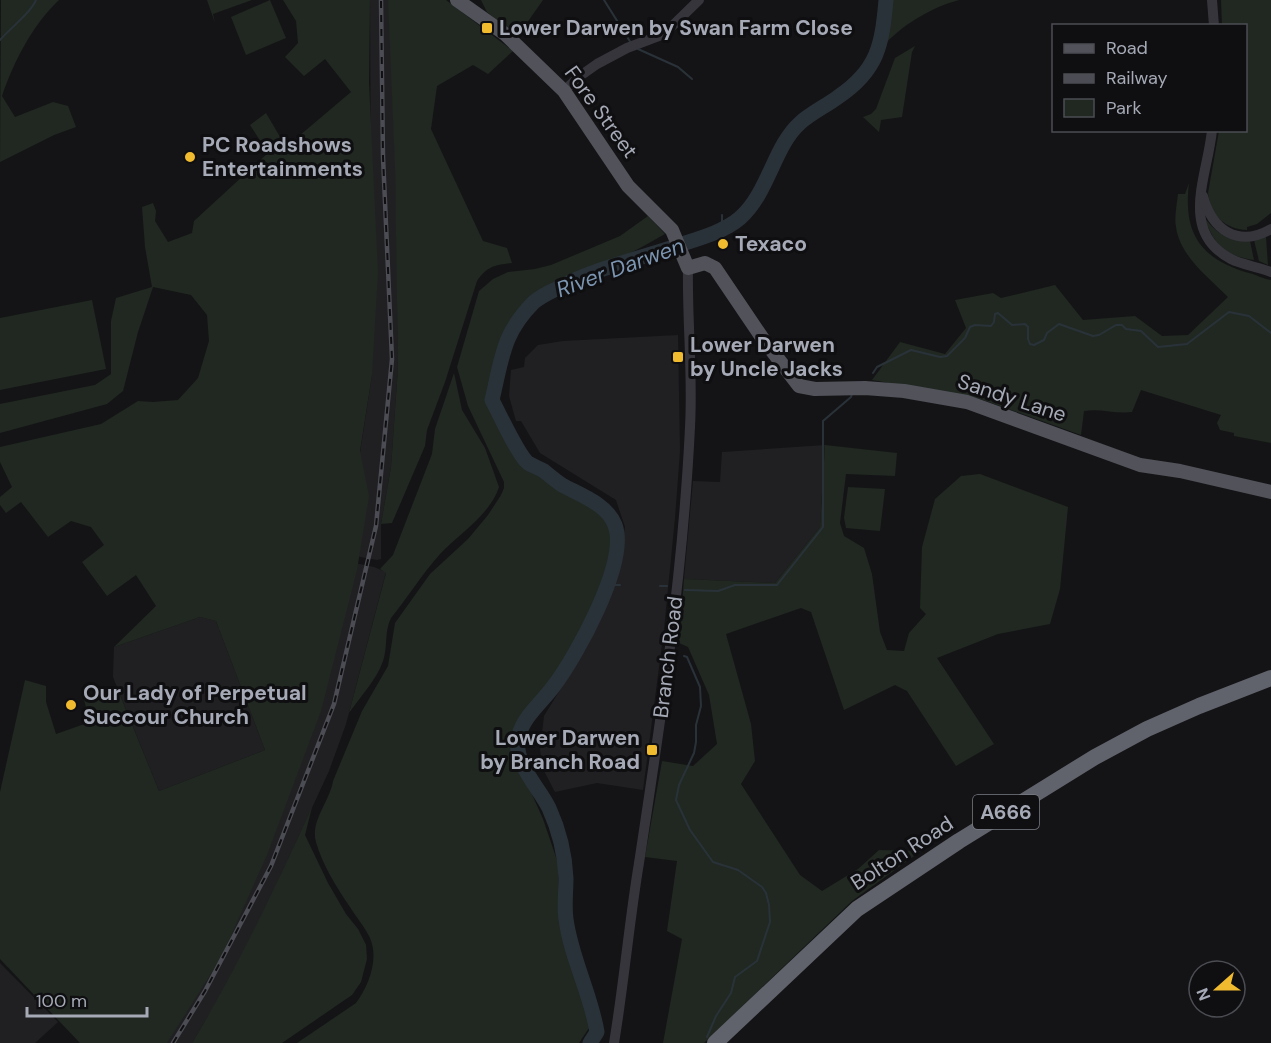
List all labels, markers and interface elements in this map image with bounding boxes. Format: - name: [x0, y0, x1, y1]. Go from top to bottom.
- place label: Lower Darwen by Swan Farm Close: [499, 14, 853, 42]
- marker: Lower Darwen by Swan Farm Close: [480, 21, 494, 35]
- legend: [1052, 24, 1247, 132]
- text: Road: [1106, 36, 1148, 60]
- street label: Fore Street: [558, 60, 644, 164]
- text: Railway: [1106, 66, 1168, 90]
- text: Park: [1106, 96, 1142, 120]
- place label: PC Roadshows Entertainments: [202, 131, 363, 183]
- marker: PC Roadshows Entertainments: [183, 150, 197, 164]
- place label: Texaco: [735, 230, 807, 258]
- water label: River Darwen: [552, 231, 688, 304]
- marker: Texaco: [716, 237, 730, 251]
- place label: Lower Darwen by Uncle Jacks: [690, 331, 843, 383]
- marker: Lower Darwen by Uncle Jacks: [671, 350, 685, 364]
- street label: Sandy Lane: [954, 367, 1070, 429]
- street label: Branch Road: [647, 595, 689, 719]
- place label: Our Lady of Perpetual Succour Church: [83, 679, 307, 731]
- marker: Our Lady of Perpetual Succour Church: [64, 698, 78, 712]
- place label: Lower Darwen by Branch Road: [480, 724, 640, 776]
- marker: Lower Darwen by Branch Road: [645, 743, 659, 757]
- road number: A666: [973, 795, 1039, 829]
- street label: Bolton Road: [845, 809, 959, 897]
- north arrow: [1187, 959, 1247, 1019]
- scale bar: [27, 980, 147, 1018]
- text: N: [1192, 985, 1215, 1003]
- text: 100 m: [36, 989, 87, 1013]

